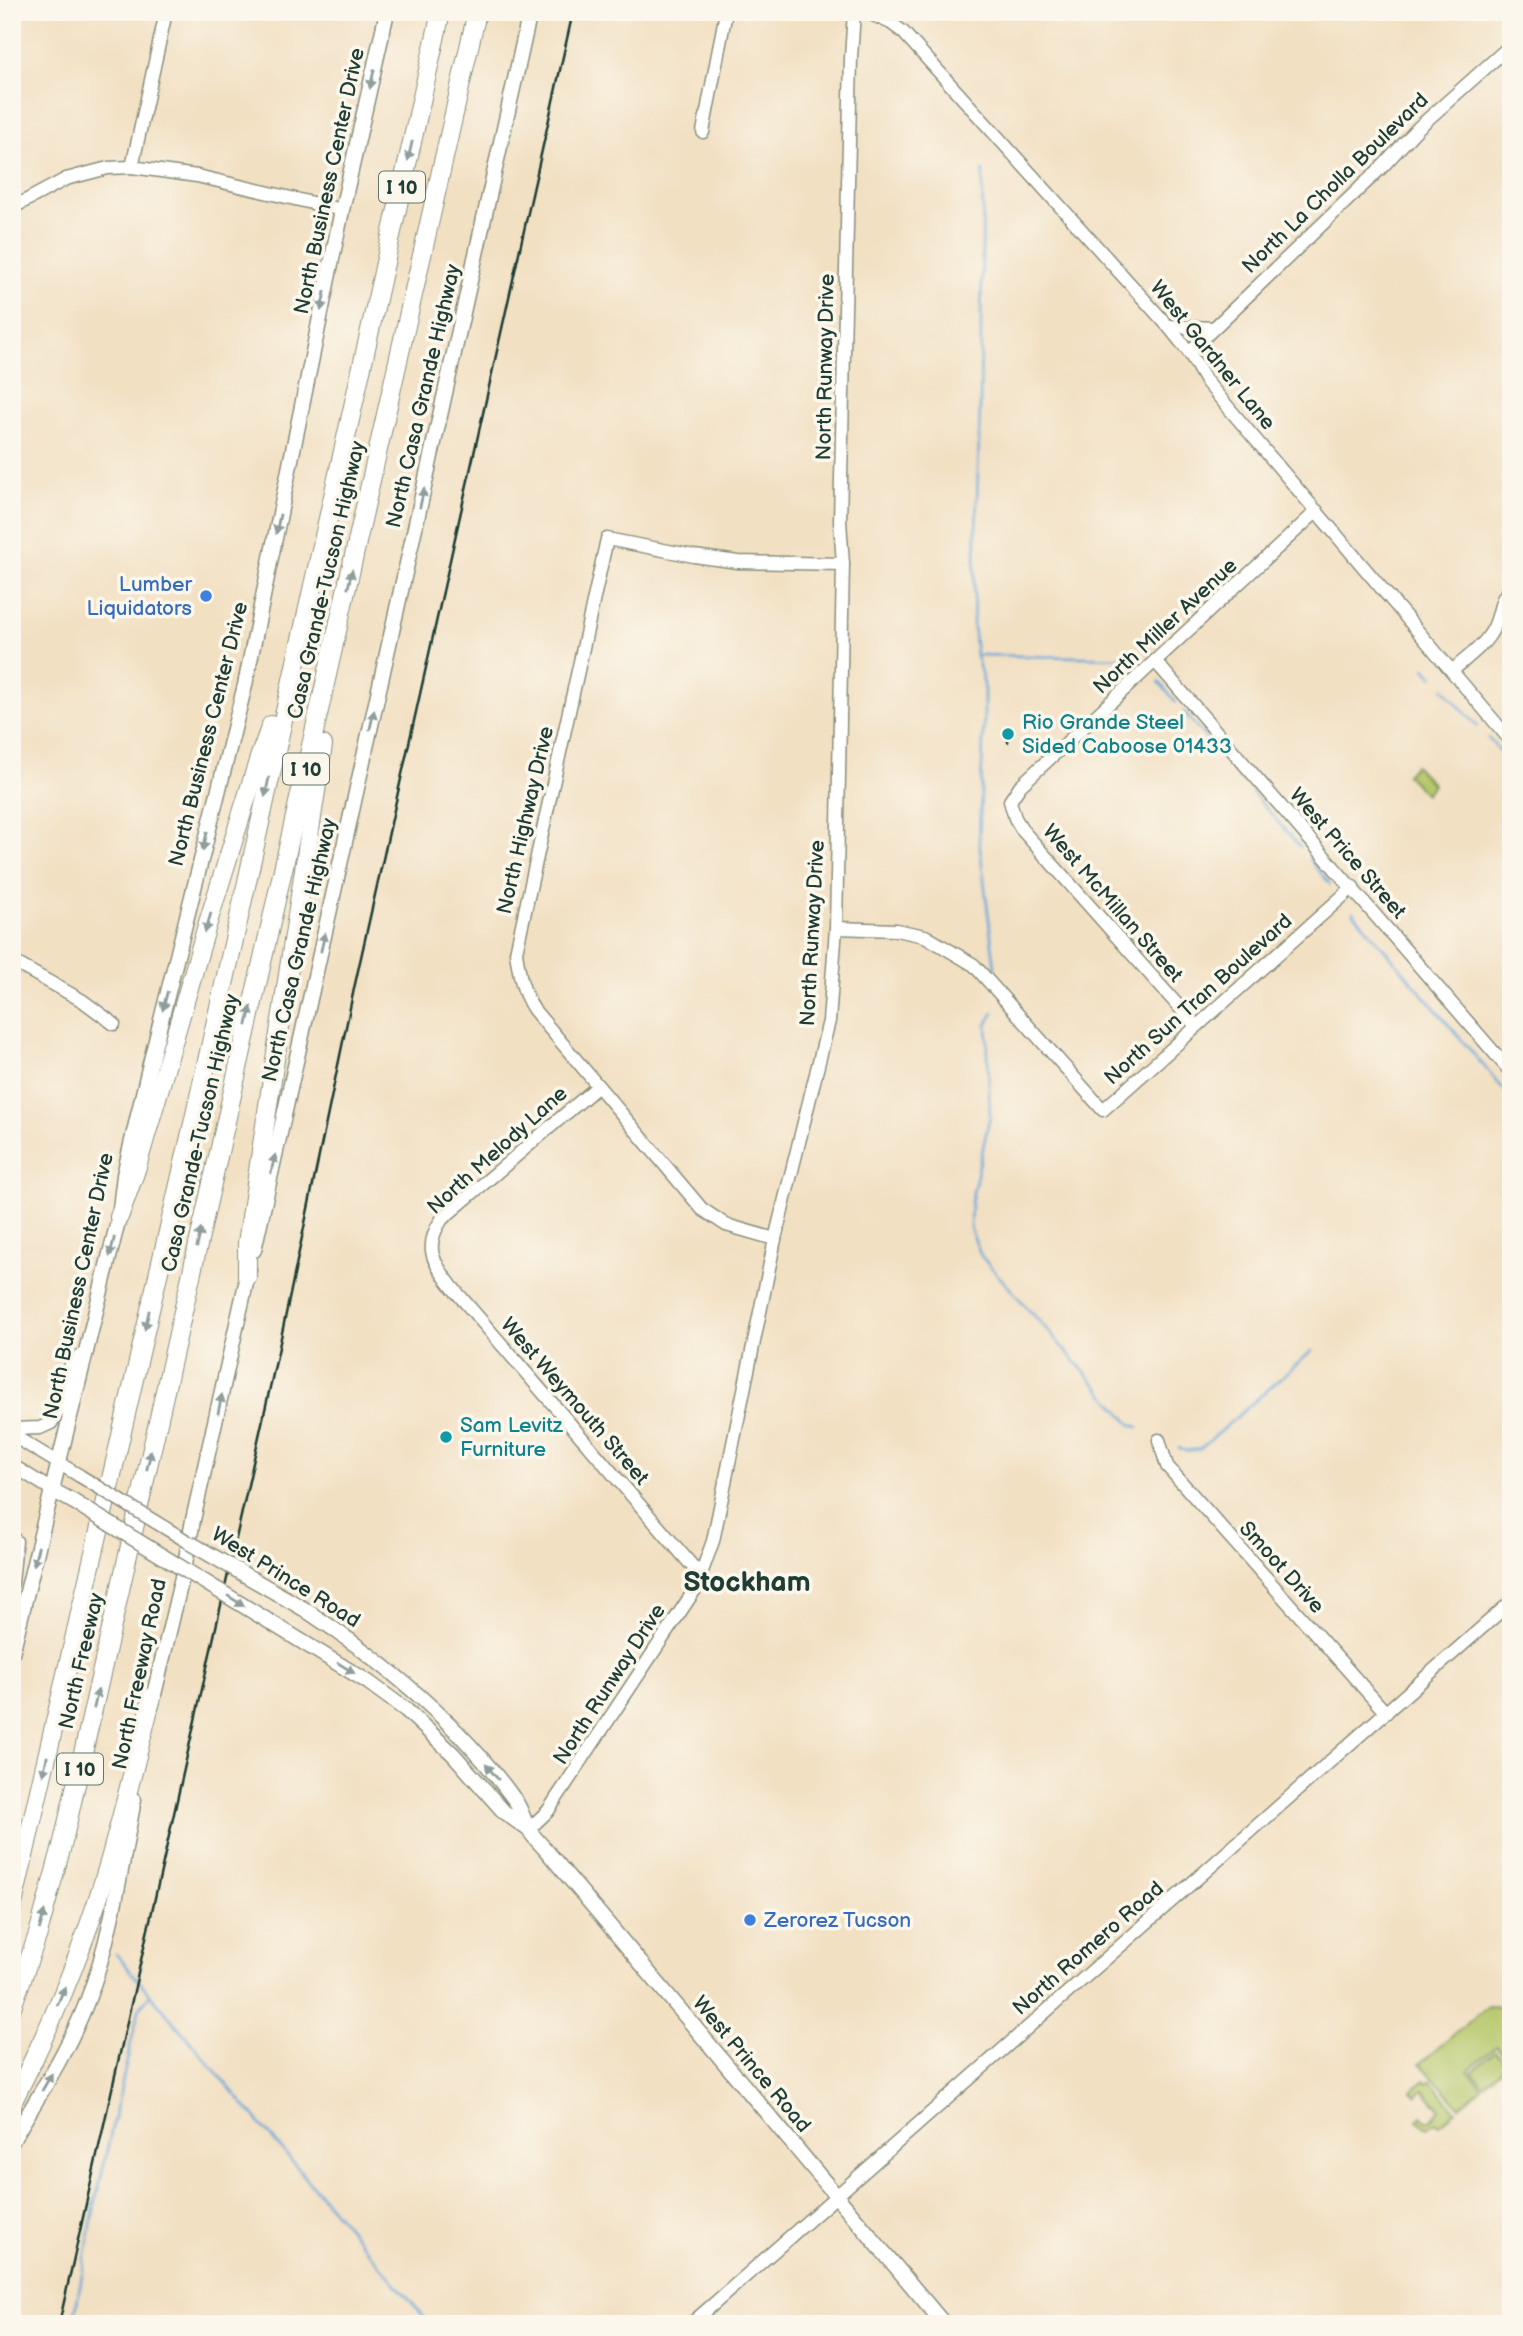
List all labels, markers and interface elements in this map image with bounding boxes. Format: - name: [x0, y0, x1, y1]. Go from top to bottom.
- street label: North Business Center Drive: [289, 46, 370, 317]
- one-way arrow: [366, 68, 377, 90]
- street label: North La Cholla Boulevard: [1237, 88, 1434, 279]
- one-way arrow: [404, 140, 415, 162]
- road number: I 10: [379, 172, 425, 202]
- street label: North Casa Grande Highway: [381, 261, 466, 530]
- street label: North Runway Drive: [811, 274, 840, 461]
- street label: West Gardner Lane: [1145, 276, 1281, 435]
- one-way arrow: [318, 290, 329, 312]
- street label: Casa Grande-Tucson Highway: [282, 438, 371, 722]
- one-way arrow: [417, 487, 428, 509]
- one-way arrow: [272, 513, 283, 535]
- street label: North Miller Avenue: [1088, 553, 1243, 700]
- one-way arrow: [344, 568, 355, 590]
- place label: Lumber Liquidators: [86, 572, 192, 621]
- marker: Lumber Liquidators: [198, 588, 214, 604]
- street label: North Business Center Drive: [164, 599, 253, 869]
- one-way arrow: [367, 709, 378, 731]
- place label: Rio Grande Steel Sided Caboose 01433: [1022, 710, 1232, 759]
- street label: North Highway Drive: [492, 724, 559, 917]
- marker: Rio Grande Steel Sided Caboose 01433: [1000, 726, 1016, 742]
- road number: I 10: [283, 754, 329, 784]
- one-way arrow: [261, 776, 272, 798]
- street label: West Price Street: [1284, 783, 1412, 924]
- street label: North Casa Grande Highway: [257, 815, 342, 1084]
- street label: West McMillan Street: [1037, 819, 1188, 988]
- one-way arrow: [199, 830, 210, 852]
- street label: North Runway Drive: [795, 839, 830, 1027]
- street label: North Sun Tran Boulevard: [1099, 908, 1297, 1090]
- one-way arrow: [202, 913, 213, 934]
- one-way arrow: [317, 931, 328, 953]
- one-way arrow: [160, 990, 171, 1012]
- street label: Casa Grande-Tucson Highway: [156, 991, 245, 1275]
- one-way arrow: [244, 1005, 255, 1027]
- street label: North Melody Lane: [422, 1081, 572, 1220]
- street label: North Business Center Drive: [38, 1151, 119, 1422]
- one-way arrow: [267, 1153, 278, 1175]
- one-way arrow: [194, 1227, 205, 1249]
- one-way arrow: [106, 1236, 117, 1258]
- one-way arrow: [142, 1309, 153, 1331]
- street label: West Weymouth Street: [495, 1313, 654, 1491]
- one-way arrow: [214, 1393, 225, 1415]
- place label: Sam Levitz Furniture: [460, 1413, 564, 1462]
- marker: Sam Levitz Furniture: [438, 1429, 454, 1445]
- one-way arrow: [144, 1449, 155, 1471]
- street label: Smoot Drive: [1234, 1516, 1329, 1618]
- street label: West Prince Road: [207, 1522, 365, 1633]
- one-way arrow: [30, 1545, 41, 1567]
- district label: Stockham: [683, 1566, 811, 1599]
- street label: North Freeway Road: [107, 1577, 172, 1772]
- street label: North Freeway: [54, 1590, 109, 1732]
- one-way arrow: [227, 1594, 246, 1607]
- street label: North Runway Drive: [548, 1599, 671, 1769]
- one-way arrow: [337, 1662, 356, 1675]
- one-way arrow: [90, 1687, 101, 1709]
- road number: I 10: [57, 1754, 103, 1784]
- one-way arrow: [39, 1755, 50, 1777]
- one-way arrow: [485, 1764, 500, 1781]
- street label: North Romero Road: [1008, 1876, 1169, 2021]
- one-way arrow: [37, 1908, 48, 1930]
- place label: Zerorez Tucson: [763, 1908, 911, 1933]
- marker: Zerorez Tucson: [742, 1912, 758, 1928]
- one-way arrow: [56, 1986, 67, 2007]
- street label: West Prince Road: [687, 1991, 816, 2138]
- one-way arrow: [41, 2073, 53, 2092]

